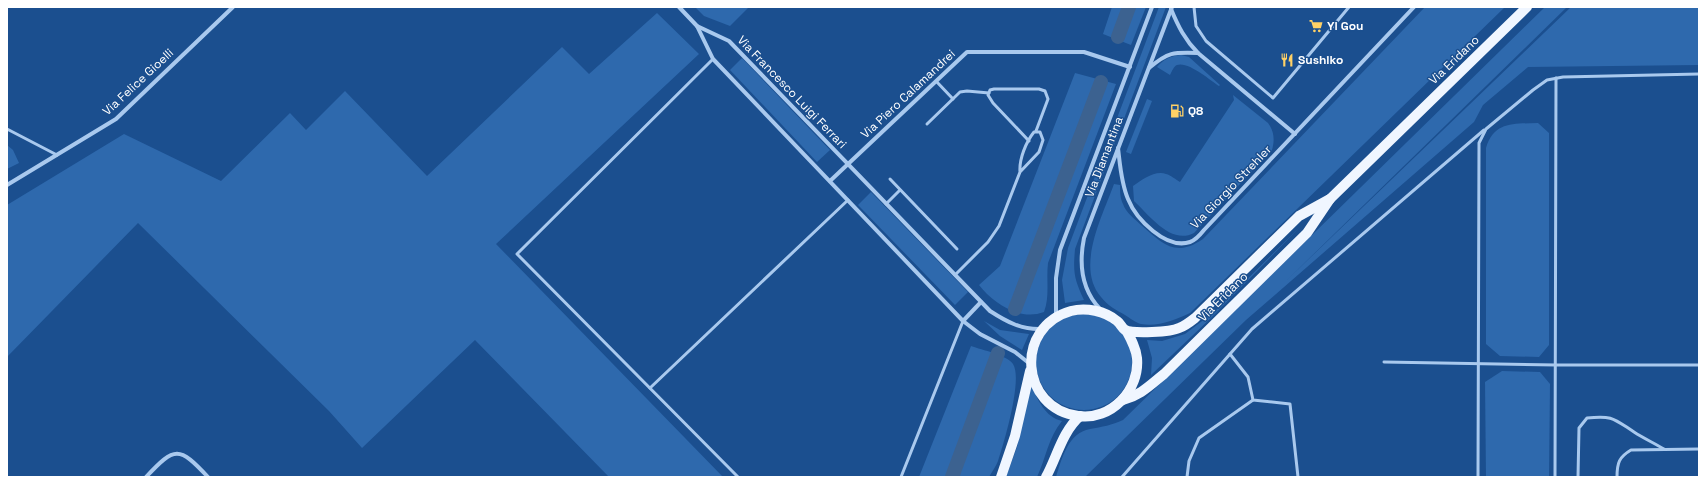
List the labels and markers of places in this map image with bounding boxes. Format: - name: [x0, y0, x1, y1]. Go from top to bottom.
- supermarket icon: Yi Gou: [1308, 18, 1324, 34]
- place label: Yi Gou: [1327, 18, 1363, 34]
- restaurant icon: Sushiko: [1279, 52, 1295, 68]
- place label: Sushiko: [1298, 52, 1343, 68]
- fuel station icon: Q8: [1169, 103, 1185, 119]
- place label: Q8: [1188, 103, 1203, 119]

